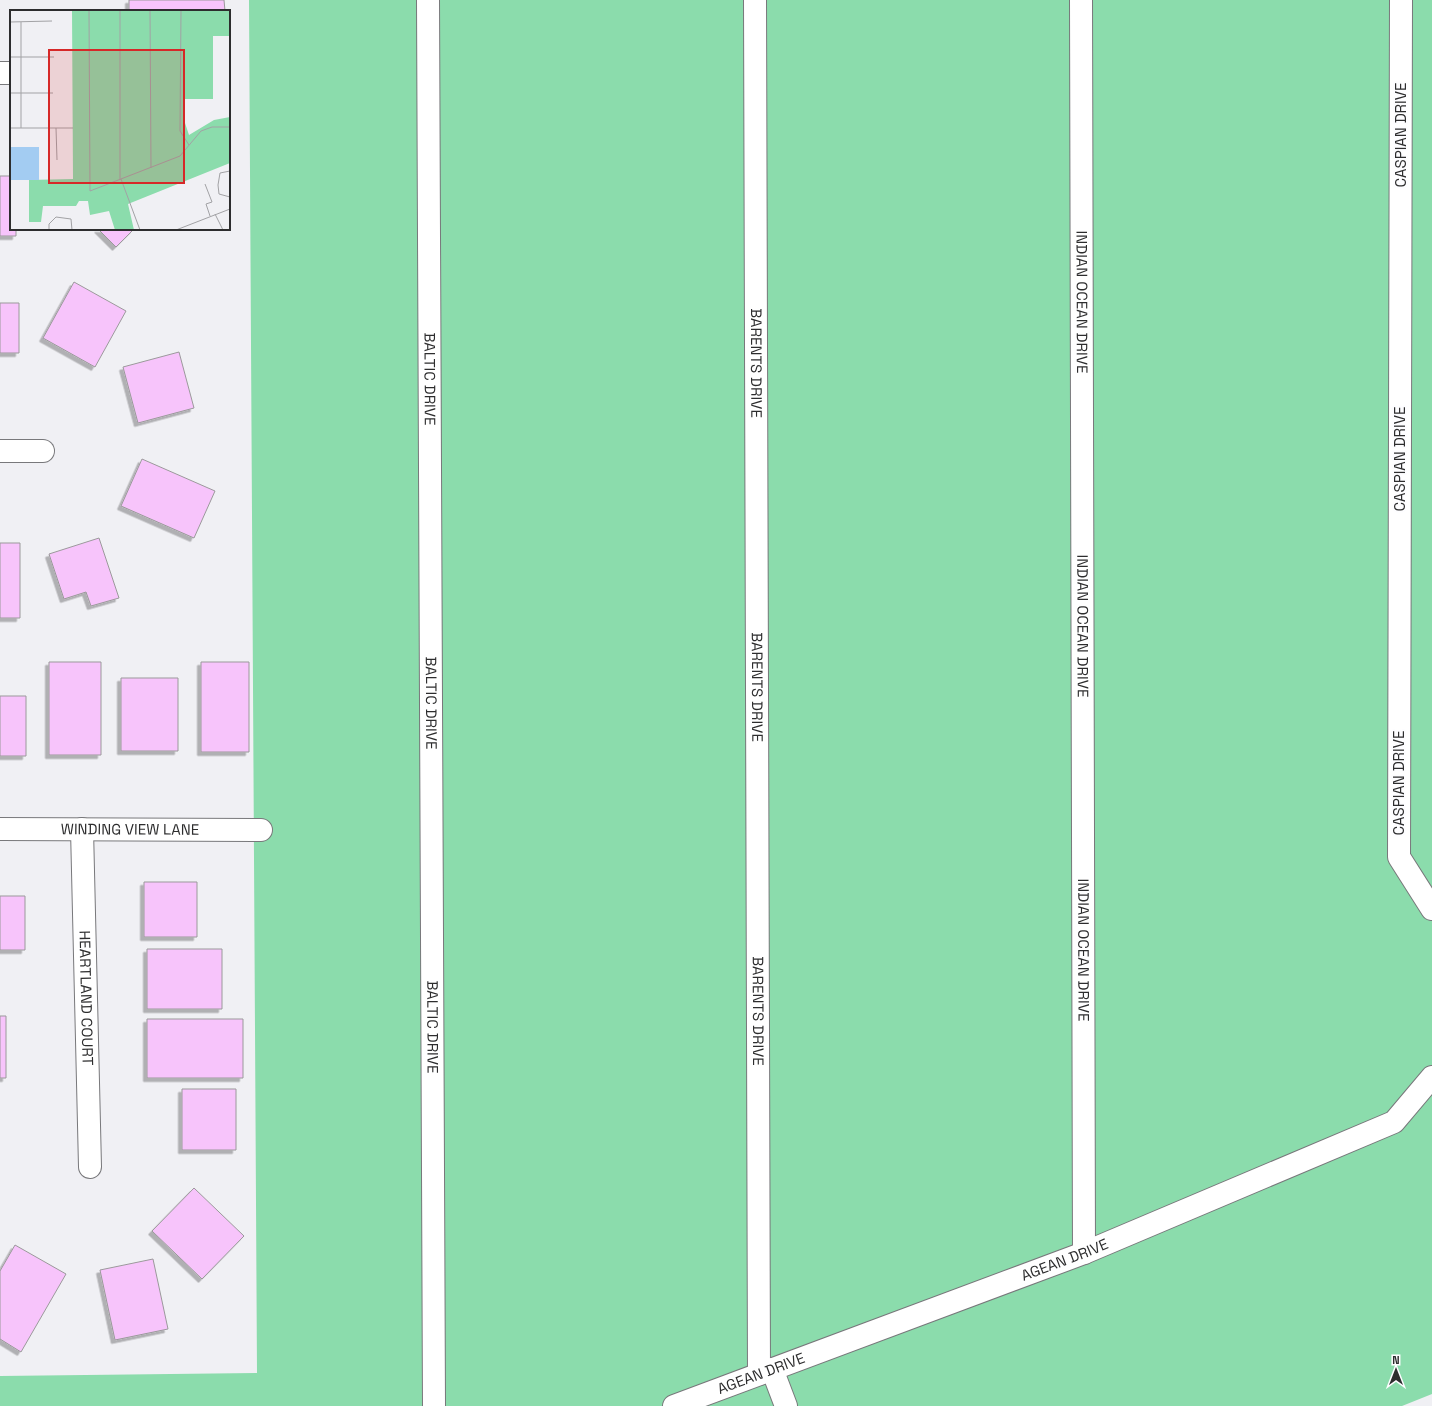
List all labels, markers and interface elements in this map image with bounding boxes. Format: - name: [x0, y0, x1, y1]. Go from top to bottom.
- inset map: [10, 10, 230, 230]
- street label: CASPIAN DRIVE: [1391, 83, 1410, 187]
- street label: INDIAN OCEAN DRIVE: [1073, 231, 1092, 373]
- street label: BARENTS DRIVE: [747, 308, 766, 418]
- street label: BALTIC DRIVE: [420, 332, 440, 426]
- street label: CASPIAN DRIVE: [1390, 407, 1409, 511]
- street label: INDIAN OCEAN DRIVE: [1073, 555, 1093, 697]
- street label: BARENTS DRIVE: [748, 632, 767, 742]
- street label: BALTIC DRIVE: [422, 656, 441, 750]
- street label: CASPIAN DRIVE: [1389, 731, 1408, 835]
- street label: WINDING VIEW LANE: [61, 819, 199, 839]
- street label: INDIAN OCEAN DRIVE: [1074, 879, 1093, 1021]
- street label: HEARTLAND COURT: [75, 930, 98, 1066]
- street label: BARENTS DRIVE: [749, 956, 768, 1066]
- street label: BALTIC DRIVE: [423, 980, 443, 1074]
- street label: AGEAN DRIVE: [1018, 1234, 1111, 1285]
- street label: AGEAN DRIVE: [715, 1348, 807, 1398]
- north arrow: [1376, 1350, 1416, 1390]
- text: N: [1392, 1353, 1400, 1367]

